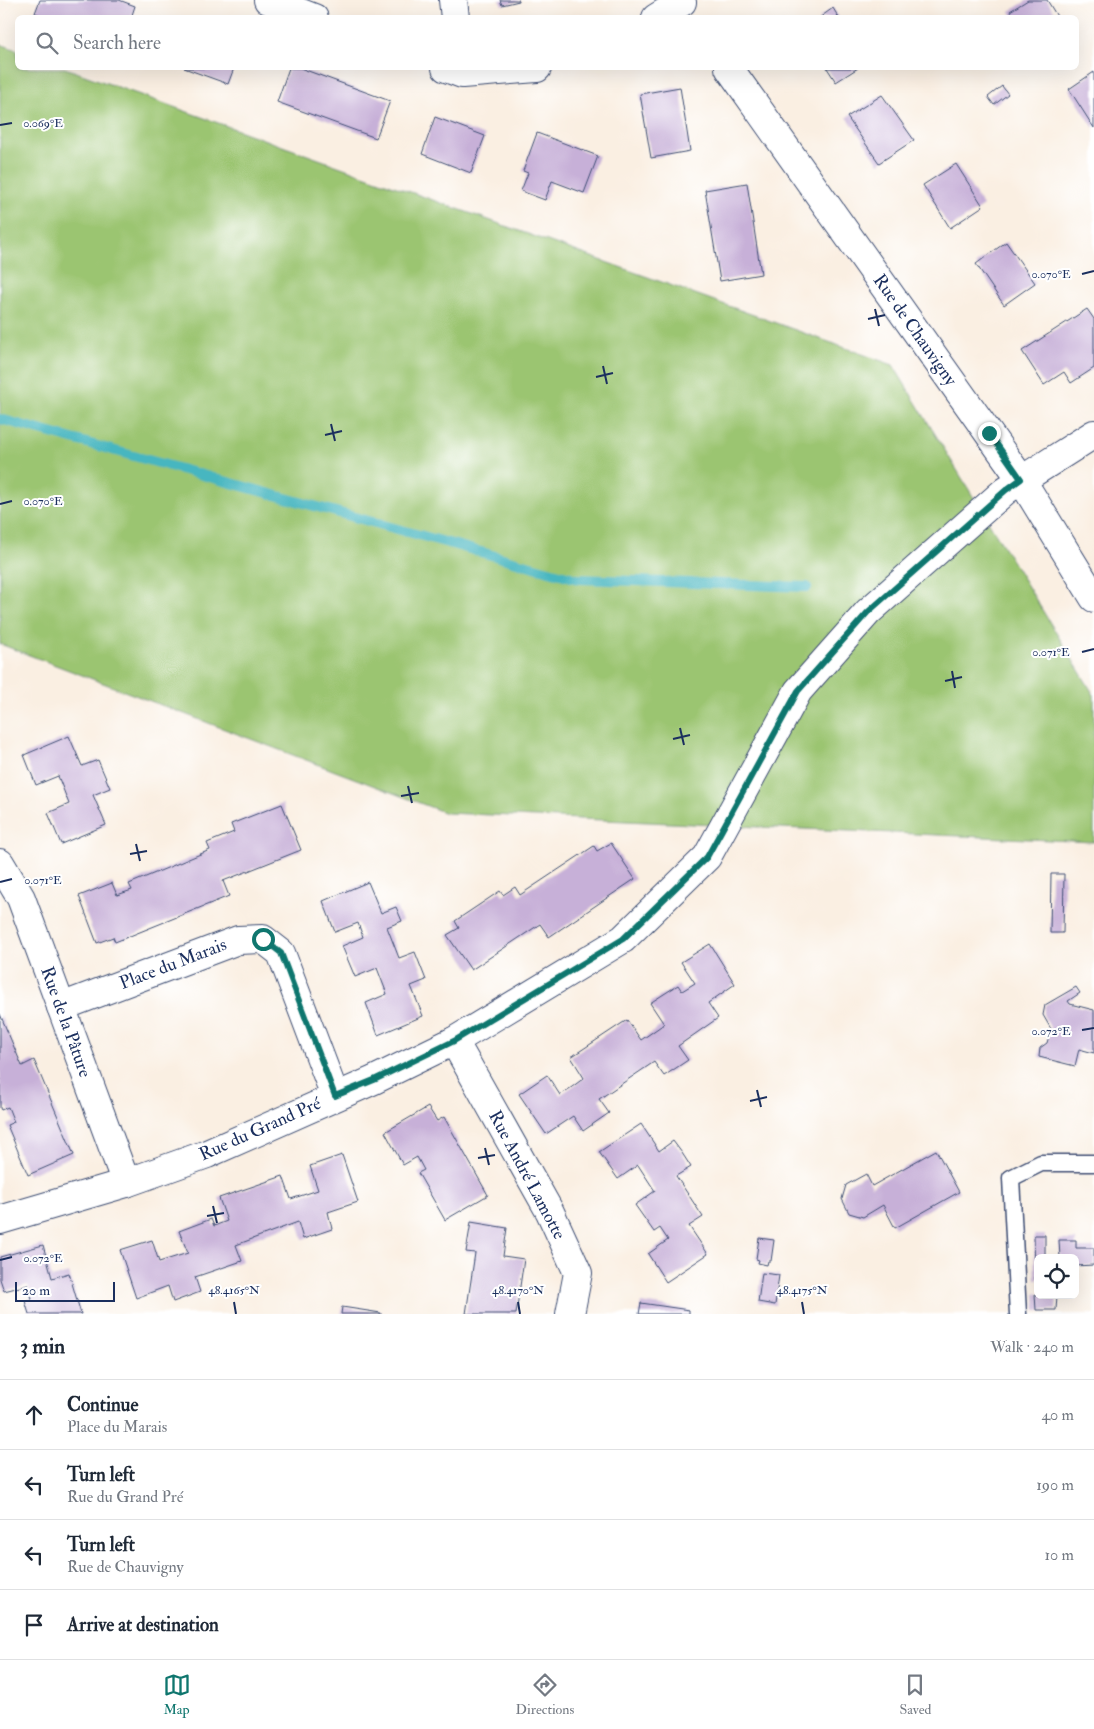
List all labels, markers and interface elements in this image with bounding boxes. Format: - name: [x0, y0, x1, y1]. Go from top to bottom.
- search box: [15, 15, 1079, 70]
- icon: search: [33, 29, 61, 57]
- text: Search here: [73, 31, 161, 55]
- text: 0.069°E: [23, 116, 63, 131]
- text: 0.070°E: [1031, 267, 1071, 282]
- street label: Rue de Chauvigny: [868, 270, 963, 391]
- route end: [978, 422, 1001, 445]
- text: 0.070°E: [23, 494, 63, 509]
- text: 0.071°E: [1032, 645, 1070, 660]
- text: 0.071°E: [24, 873, 62, 888]
- route start: [252, 928, 275, 951]
- street label: Place du Marais: [116, 933, 230, 995]
- street label: Rue de la Pâture: [35, 963, 97, 1081]
- text: 0.072°E: [1031, 1024, 1071, 1039]
- street label: Rue du Grand Pré: [196, 1092, 325, 1166]
- street label: Rue André Lamotte: [483, 1106, 571, 1244]
- text: 0.072°E: [23, 1251, 63, 1266]
- map controls: [1034, 1254, 1079, 1299]
- button: locate: [1034, 1254, 1079, 1299]
- scale bar: [15, 1279, 115, 1302]
- text: 20 m: [22, 1282, 50, 1299]
- text: 48.4165°N: [208, 1283, 260, 1298]
- text: 48.4170°N: [492, 1283, 544, 1298]
- text: 48.4175°N: [776, 1283, 828, 1298]
- text: 3 min: [20, 1333, 65, 1360]
- text: Walk · 240 m: [990, 1337, 1074, 1357]
- text: Continue: [67, 1393, 138, 1417]
- icon: ahead: [20, 1401, 48, 1429]
- text: 40 m: [1041, 1405, 1074, 1425]
- text: Place du Marais: [67, 1417, 167, 1437]
- text: Turn left: [67, 1463, 135, 1487]
- icon: left: [20, 1471, 48, 1499]
- text: 190 m: [1036, 1475, 1074, 1495]
- text: Rue du Grand Pré: [67, 1487, 183, 1507]
- text: Turn left: [67, 1533, 135, 1557]
- icon: left: [20, 1541, 48, 1569]
- text: 10 m: [1044, 1545, 1074, 1565]
- text: Rue de Chauvigny: [67, 1557, 184, 1577]
- icon: arrive: [20, 1611, 48, 1639]
- text: Arrive at destination: [67, 1613, 219, 1637]
- tab: Map: [163, 1671, 191, 1718]
- tab: Directions: [516, 1671, 574, 1718]
- tab: Saved: [899, 1671, 931, 1718]

